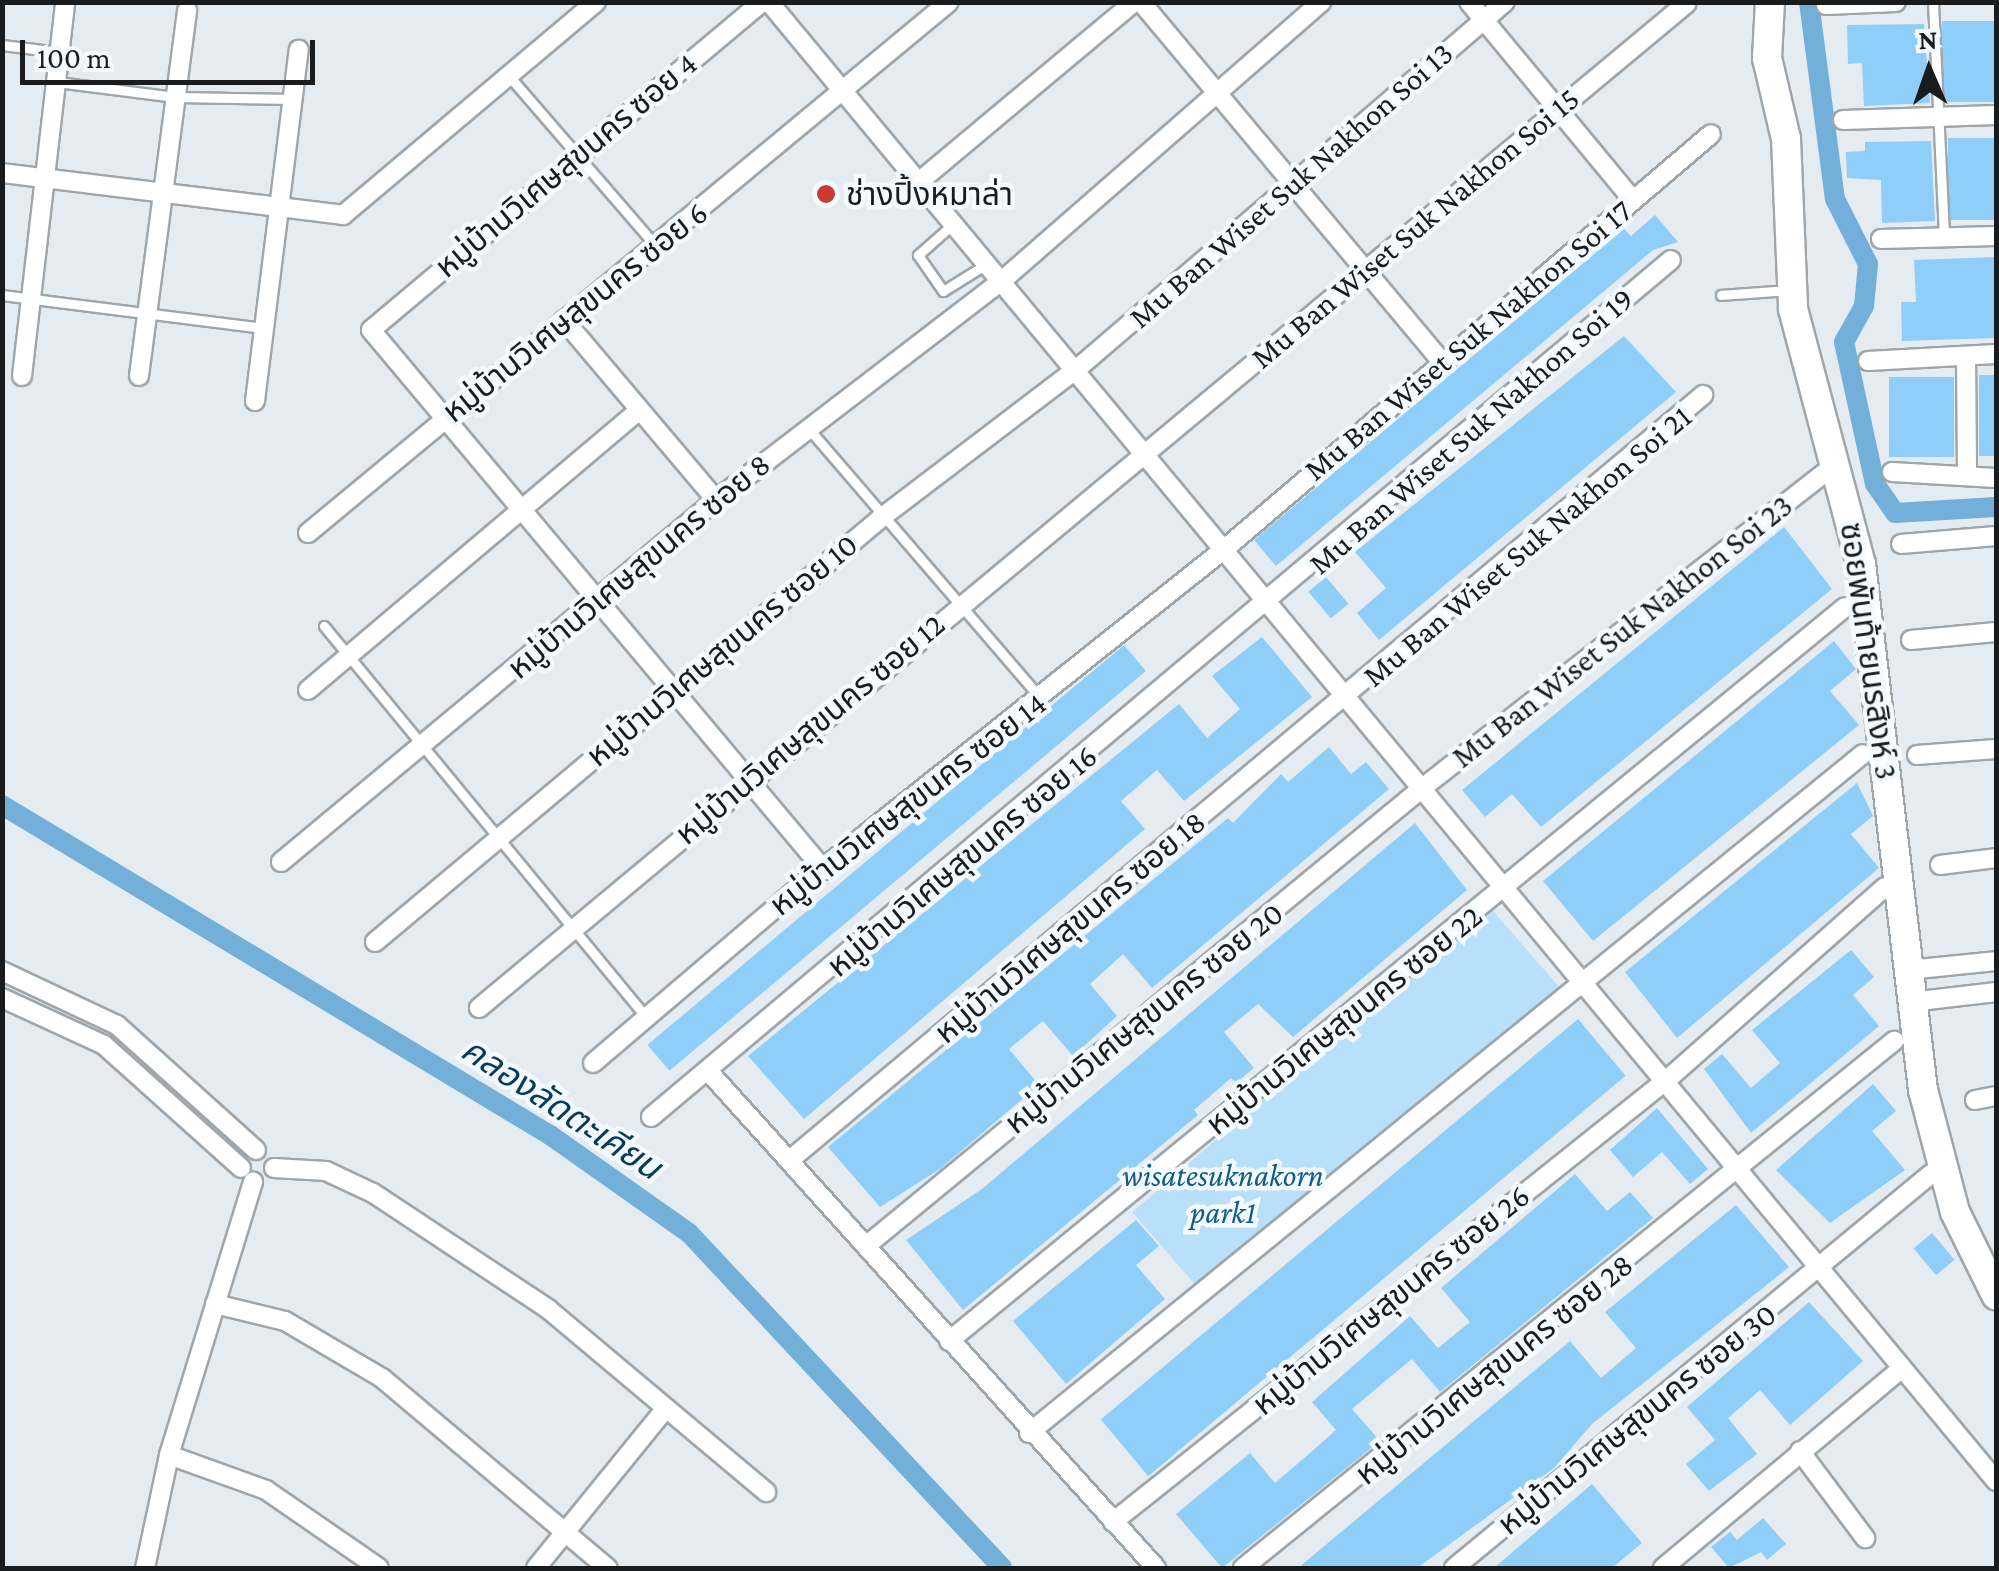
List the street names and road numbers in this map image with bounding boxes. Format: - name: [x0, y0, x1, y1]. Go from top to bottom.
- street label: Mu Ban Wiset Suk Nakhon Soi 13: [1121, 34, 1461, 336]
- street label: หมู่บ้านวิเศษสุขนคร ซอย 4: [427, 44, 705, 286]
- street label: Mu Ban Wiset Suk Nakhon Soi 15: [1243, 79, 1587, 377]
- street label: Mu Ban Wiset Suk Nakhon Soi 17: [1296, 191, 1640, 489]
- street label: หมู่บ้านวิเศษสุขนคร ซอย 6: [435, 193, 715, 431]
- street label: Mu Ban Wiset Suk Nakhon Soi 19: [1301, 279, 1641, 583]
- street label: Mu Ban Wiset Suk Nakhon Soi 21: [1355, 397, 1699, 695]
- street label: หมู่บ้านวิเศษสุขนคร ซอย 8: [500, 445, 778, 687]
- street label: Mu Ban Wiset Suk Nakhon Soi 23: [1444, 486, 1800, 776]
- street label: ซอยพันท้ายนรสิงห์ 3: [1832, 520, 1906, 782]
- street label: หมู่บ้านวิเศษสุขนคร ซอย 10: [579, 525, 865, 775]
- street label: หมู่บ้านวิเศษสุขนคร ซอย 12: [668, 605, 952, 853]
- street label: หมู่บ้านวิเศษสุขนคร ซอย 14: [762, 684, 1054, 924]
- street label: หมู่บ้านวิเศษสุขนคร ซอย 16: [819, 737, 1105, 985]
- street label: หมู่บ้านวิเศษสุขนคร ซอย 18: [927, 803, 1213, 1051]
- street label: หมู่บ้านวิเศษสุขนคร ซอย 20: [997, 894, 1291, 1142]
- street label: หมู่บ้านวิเศษสุขนคร ซอย 22: [1198, 897, 1490, 1143]
- street label: หมู่บ้านวิเศษสุขนคร ซอย 26: [1245, 1176, 1537, 1424]
- street label: หมู่บ้านวิเศษสุขนคร ซอย 28: [1347, 1245, 1641, 1493]
- street label: หมู่บ้านวิเศษสุขนคร ซอย 30: [1490, 1295, 1784, 1543]

